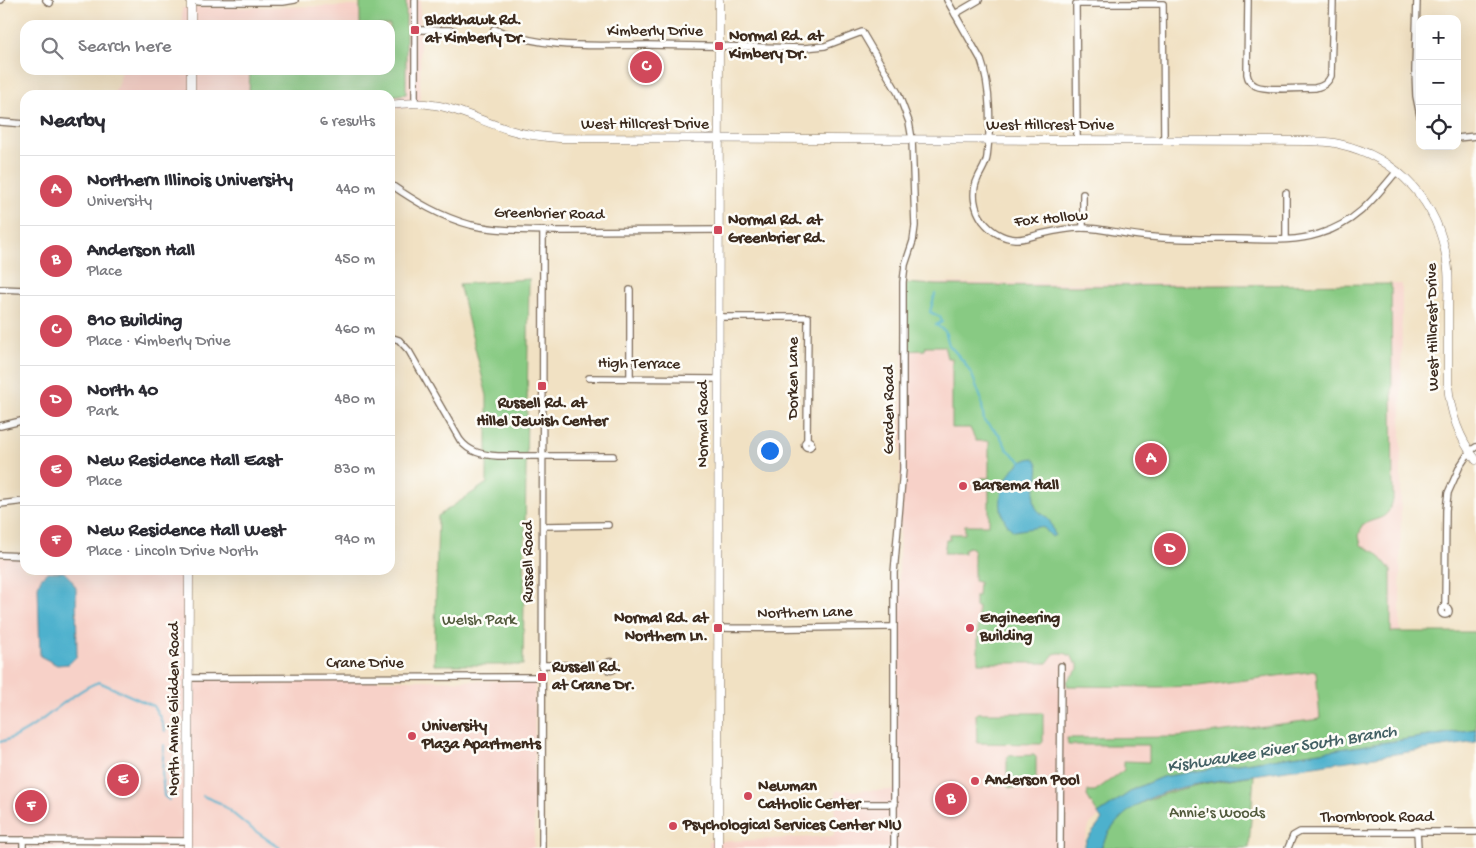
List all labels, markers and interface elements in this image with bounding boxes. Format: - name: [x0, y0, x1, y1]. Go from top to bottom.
- place label: Blackhawk Rd. at Kimberly Dr.: [424, 12, 527, 49]
- map controls: [1416, 15, 1461, 150]
- button: +: [1416, 15, 1461, 60]
- search box: [20, 20, 395, 75]
- street label: Kimberly Drive: [607, 23, 704, 42]
- marker: Blackhawk Rd. at Kimberly Dr.: [409, 24, 421, 36]
- place label: Normal Rd. at Kimbery Dr.: [728, 28, 824, 65]
- icon: search: [38, 34, 66, 62]
- text: Search here: [78, 36, 172, 59]
- marker: Normal Rd. at Kimbery Dr.: [713, 40, 725, 52]
- pin: C: [630, 48, 662, 86]
- button: −: [1416, 60, 1461, 105]
- button: locate: [1416, 105, 1461, 150]
- text: Nearby: [40, 110, 105, 135]
- text: 6 results: [320, 113, 375, 132]
- street label: West Hillcrest Drive: [581, 116, 710, 135]
- street label: West Hillcrest Drive: [986, 117, 1115, 136]
- text: Northern Illinois University: [87, 170, 293, 193]
- text: A: [51, 181, 61, 200]
- text: 440 m: [336, 181, 375, 200]
- text: University: [87, 193, 152, 212]
- street label: Greenbrier Road: [494, 205, 606, 225]
- street label: Fox Hollow: [1012, 207, 1089, 233]
- place label: Normal Rd. at Greenbrier Rd.: [728, 212, 826, 249]
- marker: Normal Rd. at Greenbrier Rd.: [712, 224, 724, 236]
- text: Anderson Hall: [87, 240, 195, 263]
- text: B: [52, 251, 60, 270]
- text: 450 m: [335, 251, 375, 270]
- street label: West Hillcrest Drive: [1423, 262, 1445, 391]
- text: Place: [87, 263, 122, 282]
- text: 810 Building: [87, 310, 182, 333]
- text: C: [52, 321, 60, 340]
- text: 460 m: [335, 321, 375, 340]
- text: Place · Kimberly Drive: [87, 333, 231, 352]
- street label: Dorken Lane: [785, 336, 804, 420]
- street label: High Terrace: [598, 355, 681, 375]
- street label: Garden Road: [881, 364, 900, 454]
- street label: Normal Road: [695, 379, 714, 467]
- text: North 40: [87, 380, 158, 403]
- marker: Russell Rd. at Hillel Jewish Center: [536, 380, 548, 392]
- text: D: [51, 391, 61, 410]
- text: 480 m: [334, 391, 375, 410]
- place label: Russell Rd. at Hillel Jewish Center: [476, 395, 610, 432]
- text: Park: [87, 403, 118, 422]
- your location: [757, 438, 783, 464]
- pin: A: [1135, 440, 1167, 478]
- text: New Residence Hall East: [87, 450, 281, 473]
- text: E: [51, 461, 61, 480]
- text: 830 m: [334, 461, 375, 480]
- text: Place: [87, 473, 122, 492]
- place label: Barsema Hall: [972, 477, 1059, 496]
- marker: Barsema Hall: [957, 480, 969, 492]
- text: New Residence Hall West: [87, 520, 285, 543]
- street label: Russell Road: [520, 520, 539, 603]
- pin: D: [1154, 530, 1186, 568]
- text: F: [52, 531, 60, 550]
- text: 940 m: [335, 531, 375, 550]
- text: Place · Lincoln Drive North: [87, 543, 258, 562]
- street label: Northern Lane: [757, 604, 854, 624]
- place label: Normal Rd. at Northern Ln.: [614, 610, 709, 647]
- place label: Engineering Building: [979, 610, 1060, 647]
- park label: Welsh Park: [442, 612, 518, 631]
- street label: North Annie Glidden Road: [166, 620, 185, 796]
- marker: Normal Rd. at Northern Ln.: [712, 622, 724, 634]
- marker: Engineering Building: [964, 622, 976, 634]
- street label: Crane Drive: [326, 655, 405, 674]
- place label: Russell Rd. at Crane Dr.: [551, 659, 635, 696]
- marker: Russell Rd. at Crane Dr.: [536, 671, 548, 683]
- place label: University Plaza Apartments: [421, 718, 542, 755]
- water label: Kishwaukee River South Branch: [1166, 721, 1398, 779]
- marker: University Plaza Apartments: [406, 730, 418, 742]
- pin: E: [107, 761, 139, 799]
- place label: Anderson Pool: [984, 772, 1080, 791]
- marker: Anderson Pool: [969, 775, 981, 787]
- place label: Newman Catholic Center: [757, 778, 863, 815]
- pin: B: [935, 780, 967, 818]
- pin: F: [15, 787, 47, 825]
- marker: Newman Catholic Center: [742, 790, 754, 802]
- park label: Annie's Woods: [1169, 805, 1266, 824]
- street label: Thornbrook Road: [1320, 809, 1435, 828]
- place label: Psychological Services Center NIU: [682, 817, 902, 836]
- marker: Psychological Services Center NIU: [667, 820, 679, 832]

